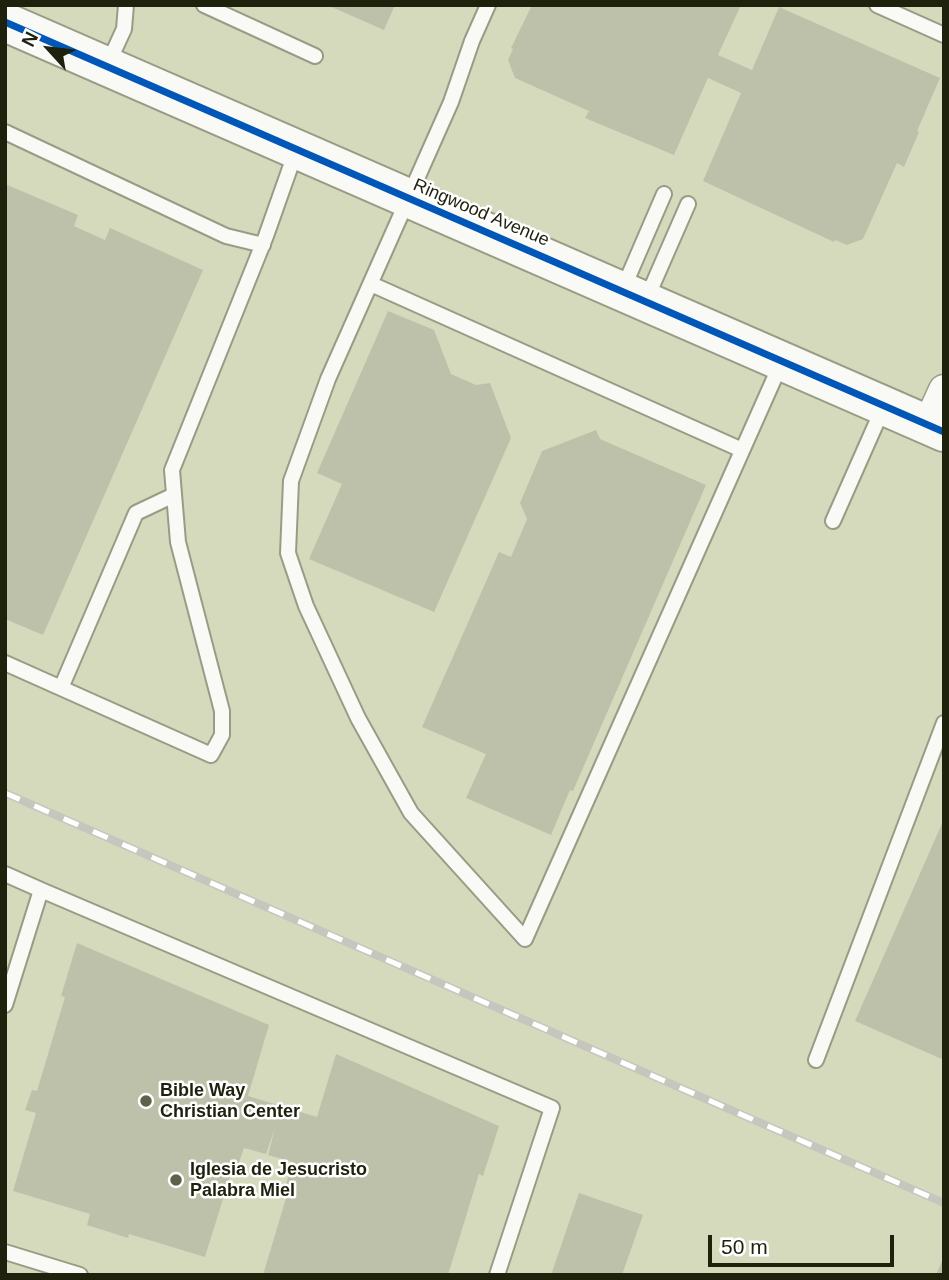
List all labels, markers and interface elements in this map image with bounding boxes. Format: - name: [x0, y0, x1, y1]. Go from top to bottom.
- north arrow: [14, 14, 84, 84]
- text: N: [17, 28, 42, 50]
- street label: Ringwood Avenue: [410, 175, 552, 251]
- place label: Bible Way Christian Center: [160, 1080, 300, 1122]
- marker: Bible Way Christian Center: [138, 1093, 154, 1109]
- place label: Iglesia de Jesucristo Palabra Miel: [190, 1159, 367, 1202]
- marker: Iglesia de Jesucristo Palabra Miel: [168, 1172, 184, 1188]
- scale bar: [711, 1220, 897, 1264]
- text: 50 m: [721, 1235, 768, 1258]

